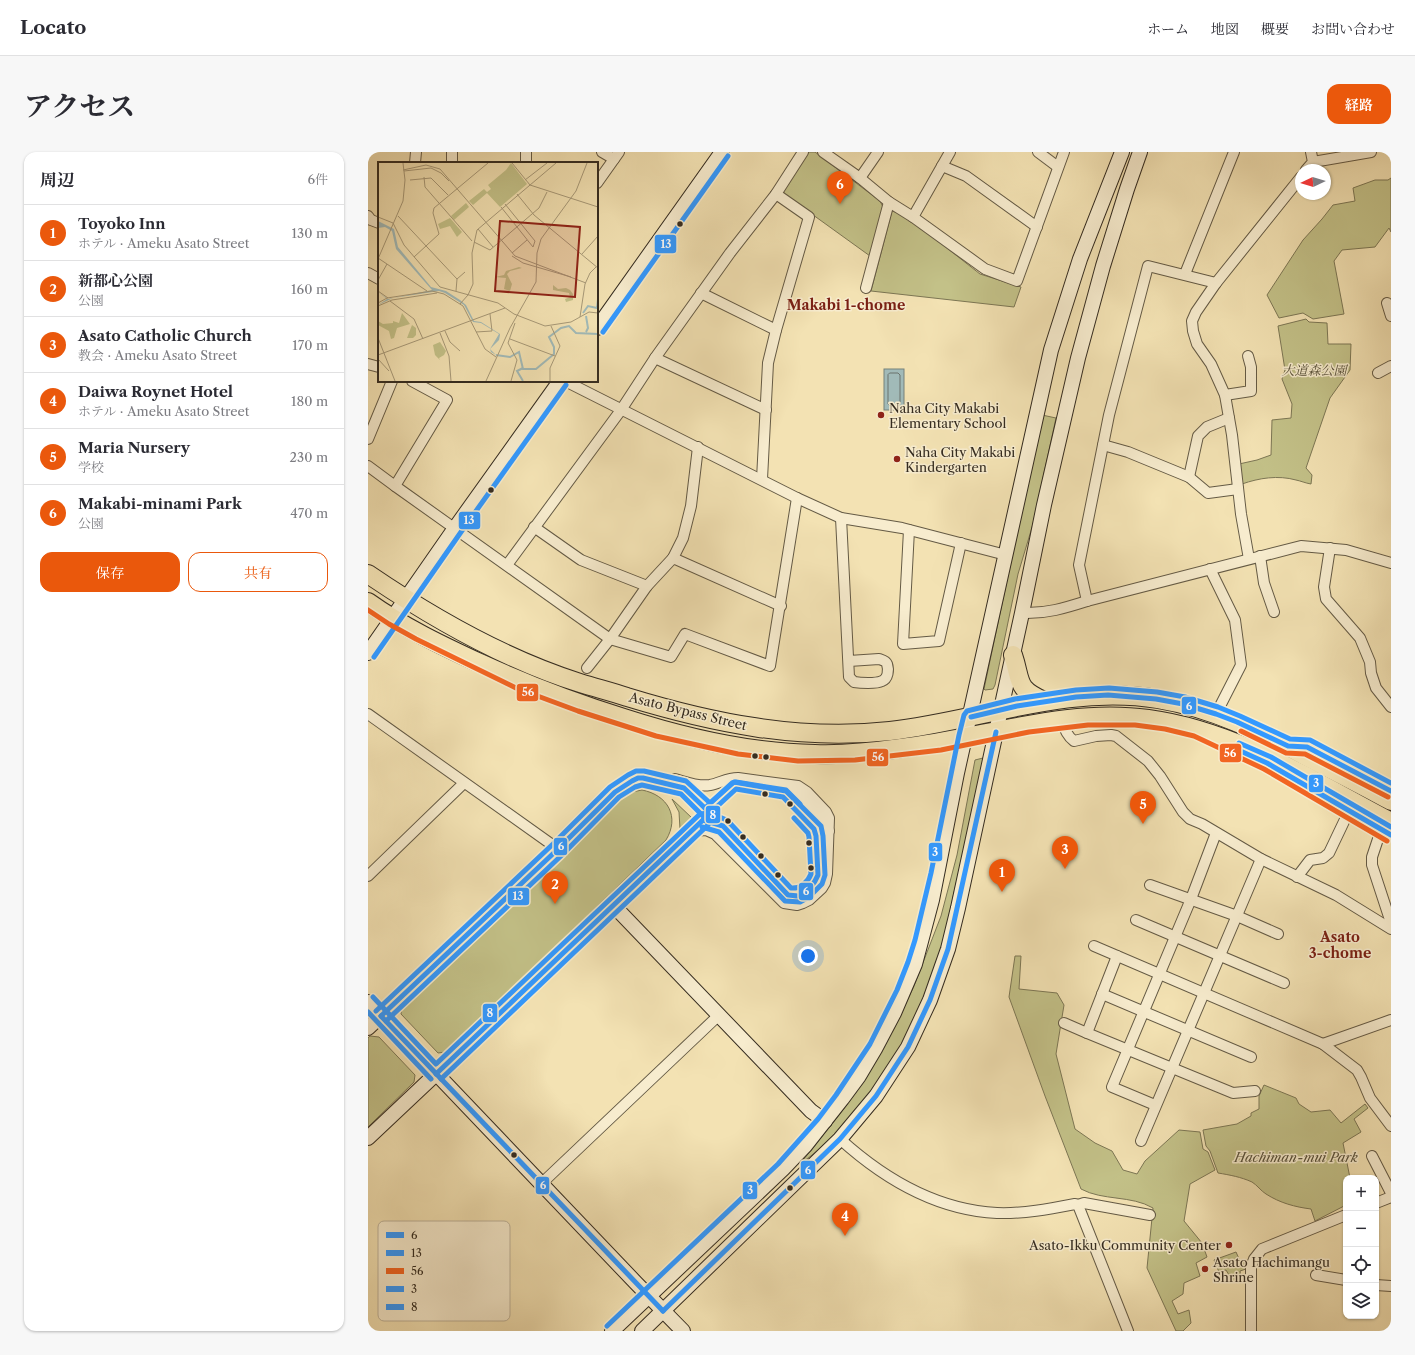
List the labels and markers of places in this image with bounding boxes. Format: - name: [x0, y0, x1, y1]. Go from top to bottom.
- pin: 6: [827, 171, 853, 204]
- unlabelled marker: [675, 219, 685, 229]
- place label: Naha City Makabi Elementary School: [889, 400, 1007, 431]
- marker: Naha City Makabi Elementary School: [876, 410, 886, 420]
- place label: Naha City Makabi Kindergarten: [905, 444, 1015, 475]
- marker: Naha City Makabi Kindergarten: [892, 454, 902, 464]
- unlabelled marker: [486, 485, 496, 495]
- unlabelled marker: [750, 751, 760, 761]
- unlabelled marker: [761, 752, 771, 762]
- unlabelled marker: [760, 789, 770, 799]
- pin: 5: [1130, 791, 1156, 824]
- unlabelled marker: [785, 799, 795, 809]
- unlabelled marker: [723, 816, 733, 826]
- unlabelled marker: [738, 832, 748, 842]
- pin: 3: [1052, 836, 1078, 869]
- unlabelled marker: [804, 838, 814, 848]
- unlabelled marker: [756, 851, 766, 861]
- pin: 1: [989, 859, 1015, 892]
- unlabelled marker: [806, 863, 816, 873]
- unlabelled marker: [773, 870, 783, 880]
- pin: 2: [542, 871, 568, 904]
- unlabelled marker: [509, 1150, 519, 1160]
- unlabelled marker: [785, 1183, 795, 1193]
- pin: 4: [832, 1203, 858, 1236]
- place label: Asato-Ikku Community Center: [1028, 1237, 1222, 1253]
- marker: Asato-Ikku Community Center: [1224, 1240, 1234, 1250]
- place label: Asato Hachimangu Shrine: [1212, 1254, 1330, 1285]
- marker: Asato Hachimangu Shrine: [1200, 1264, 1210, 1274]

